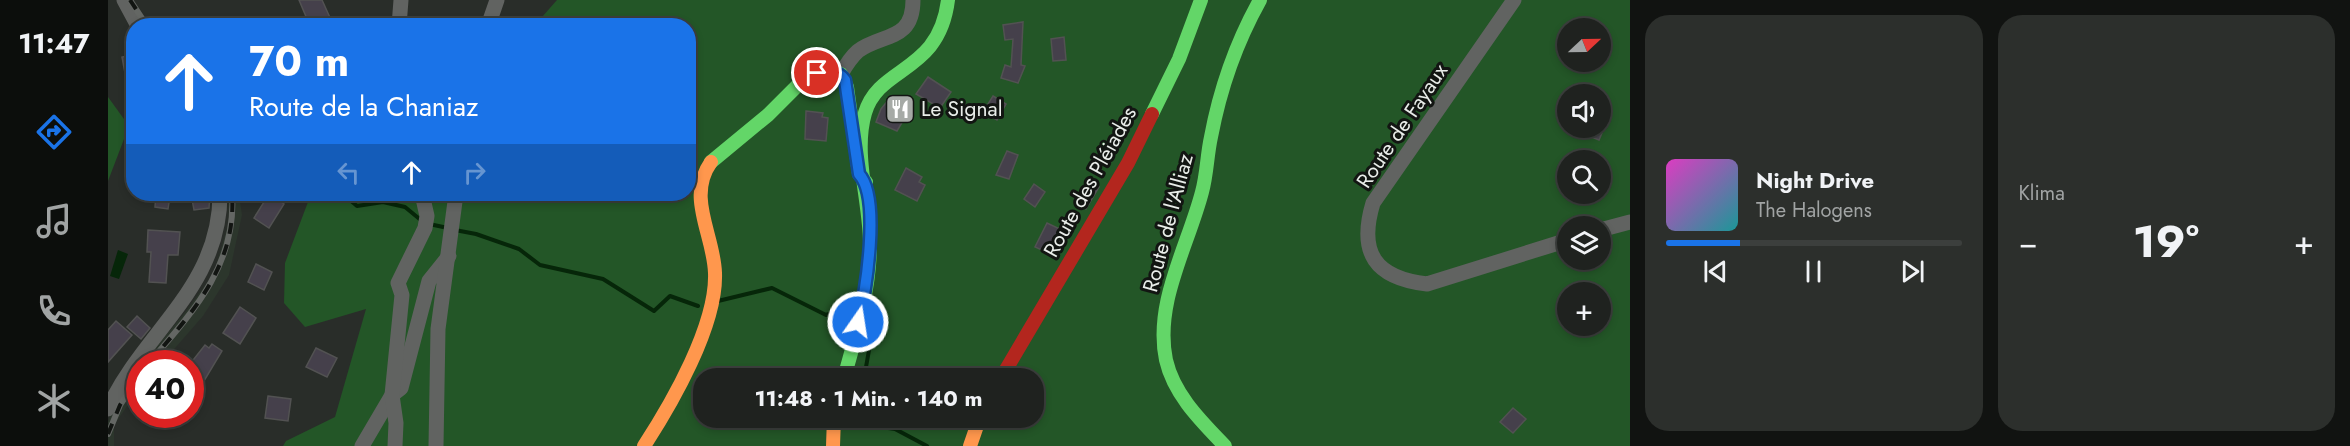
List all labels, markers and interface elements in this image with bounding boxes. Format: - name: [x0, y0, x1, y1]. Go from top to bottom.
- north arrow: [1557, 18, 1611, 72]
- map controls: [1557, 18, 1611, 336]
- text: 11:47: [18, 24, 90, 63]
- text: 70 m: [249, 31, 349, 92]
- icon: ahead: [150, 42, 228, 120]
- pin: [791, 47, 842, 98]
- icon: arrive: [800, 56, 833, 89]
- street label: Route de Fayaux: [1349, 58, 1455, 194]
- button: sound: [1557, 84, 1611, 138]
- text: Route de la Chaniaz: [249, 87, 478, 126]
- restaurant icon: Le Signal: [884, 93, 916, 125]
- place label: Le Signal: [921, 94, 1002, 124]
- street label: Route des Pléiades: [1036, 101, 1144, 263]
- icon: directions: [33, 111, 75, 153]
- street label: Route de l'Alliaz: [1135, 150, 1201, 295]
- button: search: [1557, 150, 1611, 204]
- icon: left: [332, 156, 365, 189]
- icon: ahead: [395, 156, 428, 189]
- icon: right: [458, 156, 491, 189]
- text: Night Drive: [1756, 164, 1874, 196]
- text: Klima: [2019, 179, 2065, 208]
- text: The Halogens: [1756, 196, 1872, 225]
- icon: music: [33, 200, 75, 242]
- text: 19°: [2133, 209, 2199, 274]
- button: layers: [1557, 216, 1611, 270]
- text: −: [2019, 219, 2038, 266]
- text: +: [2294, 219, 2314, 266]
- icon: previous: [1699, 255, 1732, 288]
- icon: pause: [1797, 255, 1830, 288]
- icon: next: [1896, 255, 1929, 288]
- button: +: [1557, 282, 1611, 336]
- icon: phone: [33, 290, 75, 332]
- position arrow: [826, 290, 890, 354]
- speed limit sign: 40: [126, 350, 204, 428]
- icon: climate: [33, 380, 75, 422]
- text: 11:48 · 1 Min. · 140 m: [754, 382, 983, 414]

